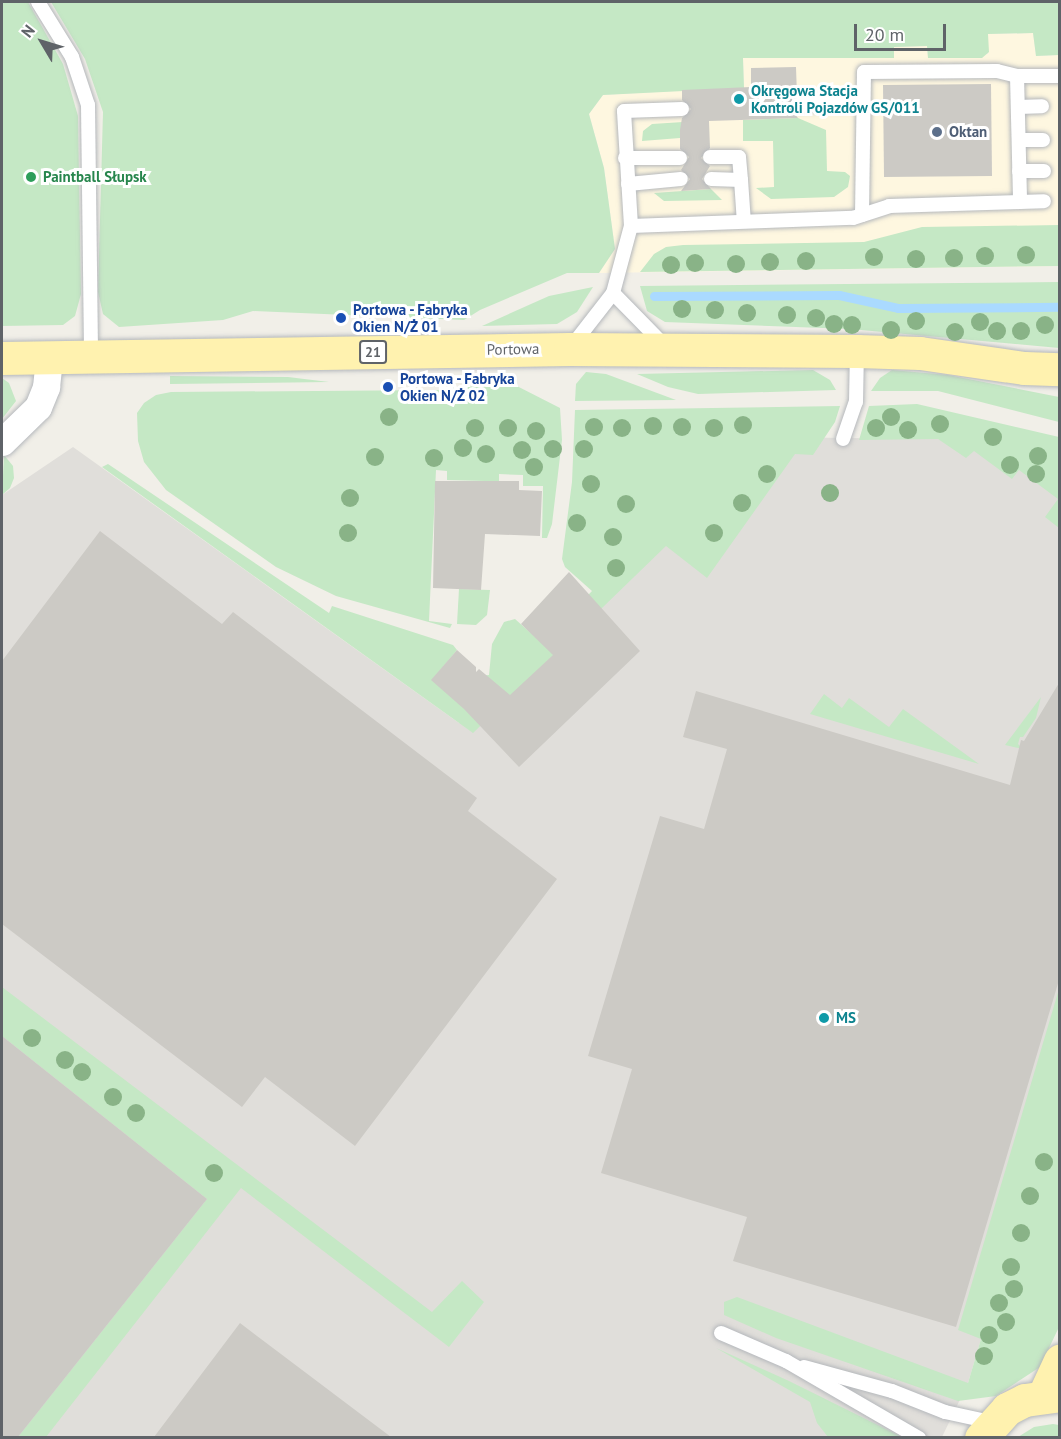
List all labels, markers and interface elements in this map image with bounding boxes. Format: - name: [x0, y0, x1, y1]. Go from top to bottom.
- north arrow: [12, 12, 72, 72]
- scale bar: [857, 12, 948, 50]
- text: N: [17, 21, 39, 41]
- text: 20 m: [865, 23, 904, 46]
- place label: Okręgowa Stacja Kontroli Pojazdów GS/011: [751, 81, 920, 116]
- marker: Okręgowa Stacja Kontroli Pojazdów GS/011: [732, 92, 746, 106]
- place label: Oktan: [949, 123, 987, 141]
- marker: Oktan: [930, 125, 944, 139]
- place label: Paintball Słupsk: [43, 168, 147, 186]
- marker: Paintball Słupsk: [24, 170, 38, 184]
- place label: Portowa - Fabryka Okien N/Ż 01: [353, 300, 469, 335]
- marker: Portowa - Fabryka Okien N/Ż 01: [334, 311, 348, 325]
- street label: Portowa: [486, 340, 540, 358]
- road number: 21: [358, 341, 388, 363]
- place label: Portowa - Fabryka Okien N/Ż 02: [400, 369, 516, 404]
- marker: Portowa - Fabryka Okien N/Ż 02: [381, 380, 395, 394]
- place label: MS: [836, 1009, 856, 1027]
- marker: MS: [817, 1011, 831, 1025]

